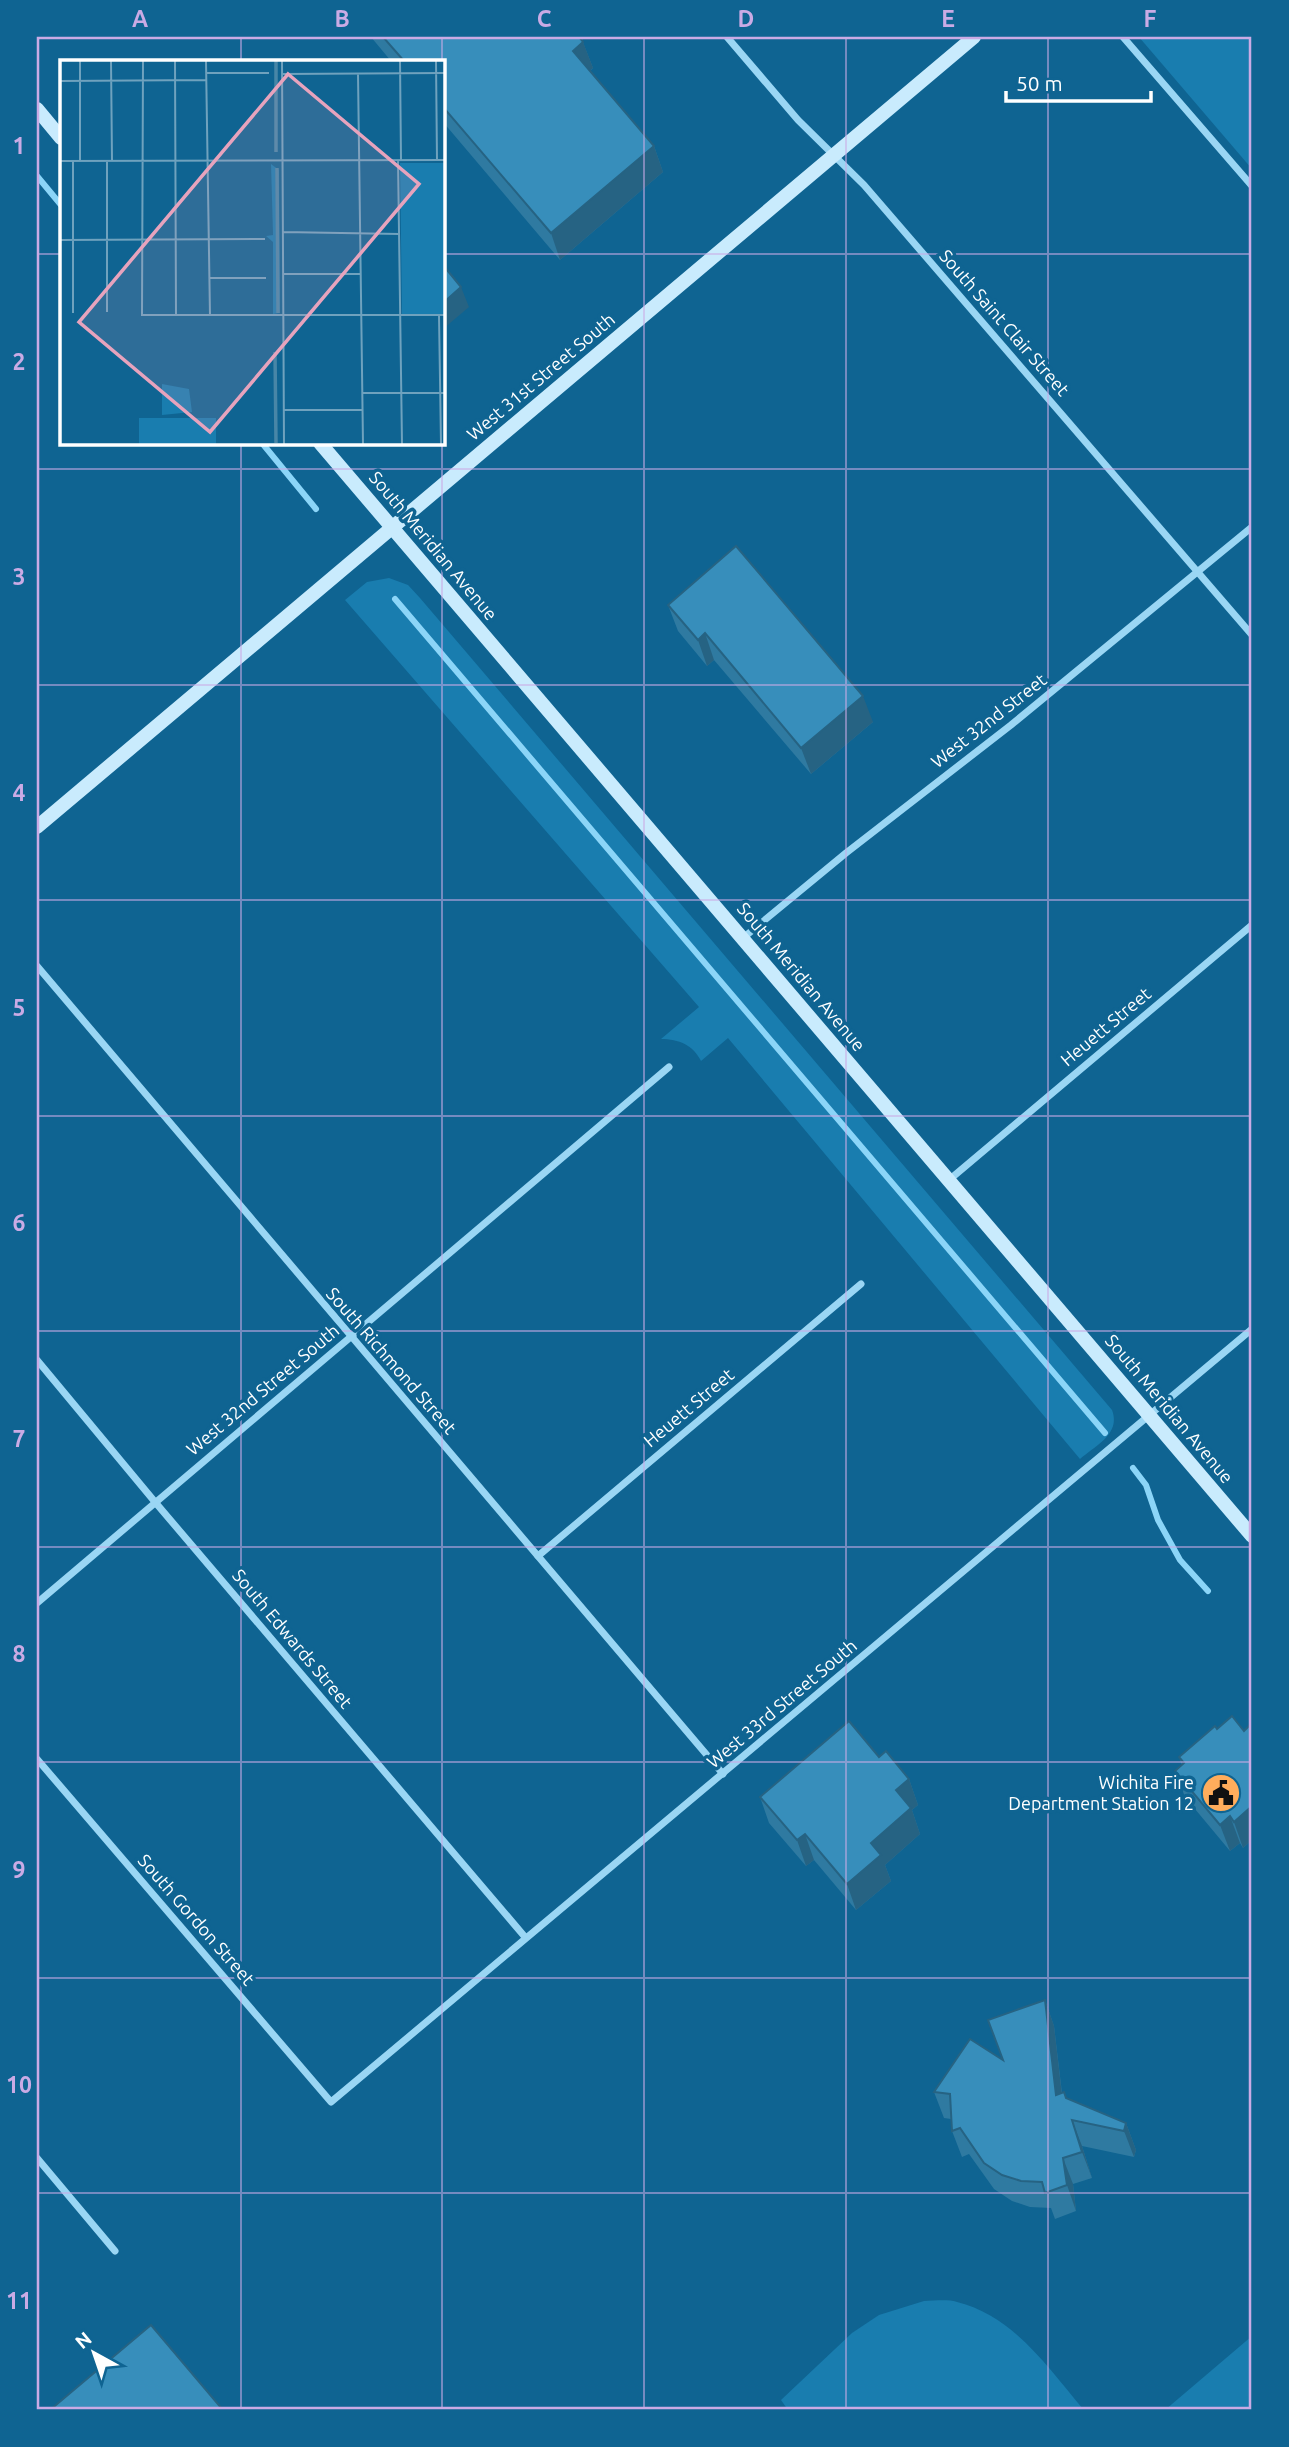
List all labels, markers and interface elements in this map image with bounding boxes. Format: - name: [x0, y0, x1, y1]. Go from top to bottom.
- text: A: [132, 6, 148, 31]
- text: B: [334, 6, 350, 31]
- text: C: [537, 6, 552, 31]
- text: D: [738, 6, 754, 31]
- text: E: [941, 6, 955, 31]
- text: F: [1144, 6, 1157, 31]
- inset map: [60, 60, 444, 444]
- scale bar: [1006, 60, 1151, 104]
- text: 50 m: [1016, 71, 1063, 95]
- text: 1: [13, 133, 25, 158]
- street label: South Saint Clair Street: [936, 245, 1074, 399]
- street label: West 31st Street South: [462, 309, 618, 444]
- text: 2: [13, 349, 25, 374]
- street label: South Meridian Avenue: [366, 467, 502, 624]
- text: 3: [13, 564, 25, 589]
- street label: West 32nd Street: [927, 669, 1050, 771]
- text: 4: [13, 780, 26, 805]
- street label: South Meridian Avenue: [734, 898, 870, 1055]
- street label: Heuett Street: [1056, 983, 1154, 1070]
- text: 5: [13, 995, 25, 1020]
- text: 6: [13, 1210, 26, 1235]
- street label: South Richmond Street: [323, 1283, 461, 1438]
- street label: West 32nd Street South: [182, 1320, 343, 1459]
- street label: South Meridian Avenue: [1102, 1330, 1238, 1487]
- street label: Heuett Street: [639, 1364, 737, 1451]
- text: 7: [13, 1426, 25, 1451]
- street label: South Edwards Street: [229, 1565, 357, 1712]
- street label: West 33rd Street South: [703, 1635, 860, 1772]
- text: 8: [13, 1641, 25, 1666]
- place label: Wichita Fire Department Station 12: [1008, 1772, 1194, 1813]
- public building icon: Wichita Fire Department Station 12: [1200, 1772, 1242, 1814]
- street label: South Gordon Street: [135, 1850, 259, 1989]
- text: 9: [13, 1857, 25, 1882]
- text: 10: [6, 2072, 32, 2097]
- text: 11: [6, 2288, 32, 2313]
- north arrow: [60, 2318, 130, 2388]
- text: N: [71, 2327, 96, 2353]

